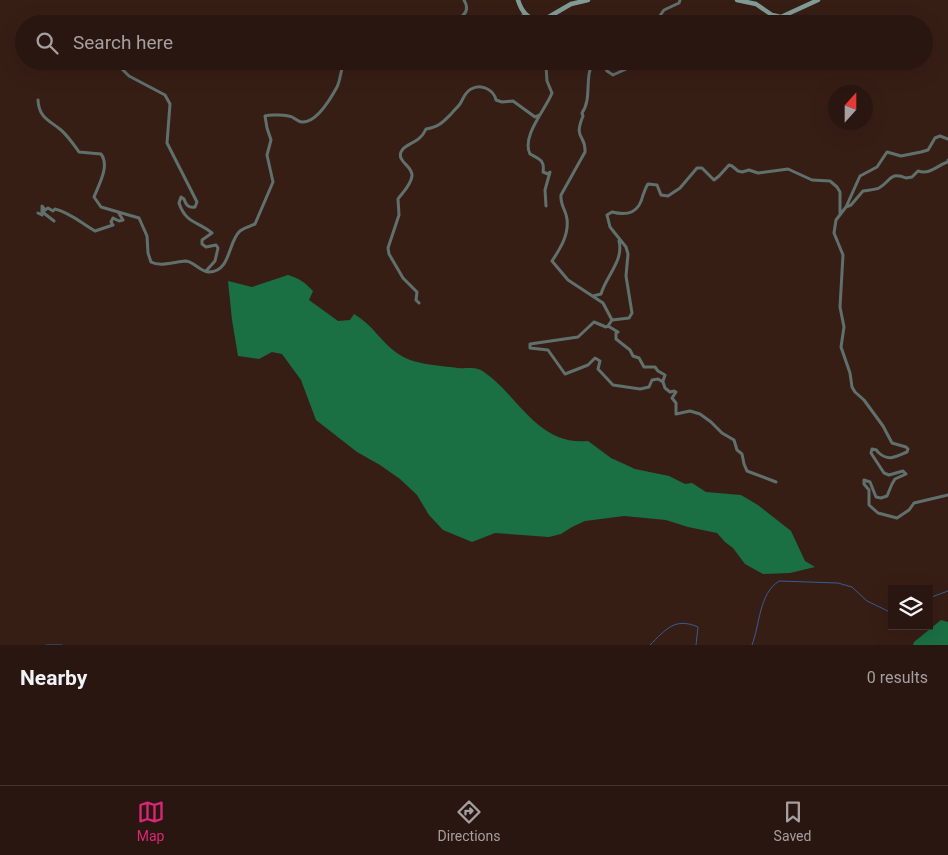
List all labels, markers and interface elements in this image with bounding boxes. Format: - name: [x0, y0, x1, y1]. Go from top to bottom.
- search box: [15, 15, 933, 70]
- icon: search: [33, 29, 61, 57]
- text: Search here: [73, 31, 173, 54]
- north arrow: [828, 85, 873, 130]
- map controls: [888, 585, 933, 630]
- button: layers: [888, 585, 933, 630]
- text: Nearby: [20, 666, 87, 690]
- text: 0 results: [867, 668, 928, 687]
- tab: Map: [137, 798, 165, 844]
- tab: Directions: [438, 798, 501, 844]
- tab: Saved: [774, 798, 811, 844]

